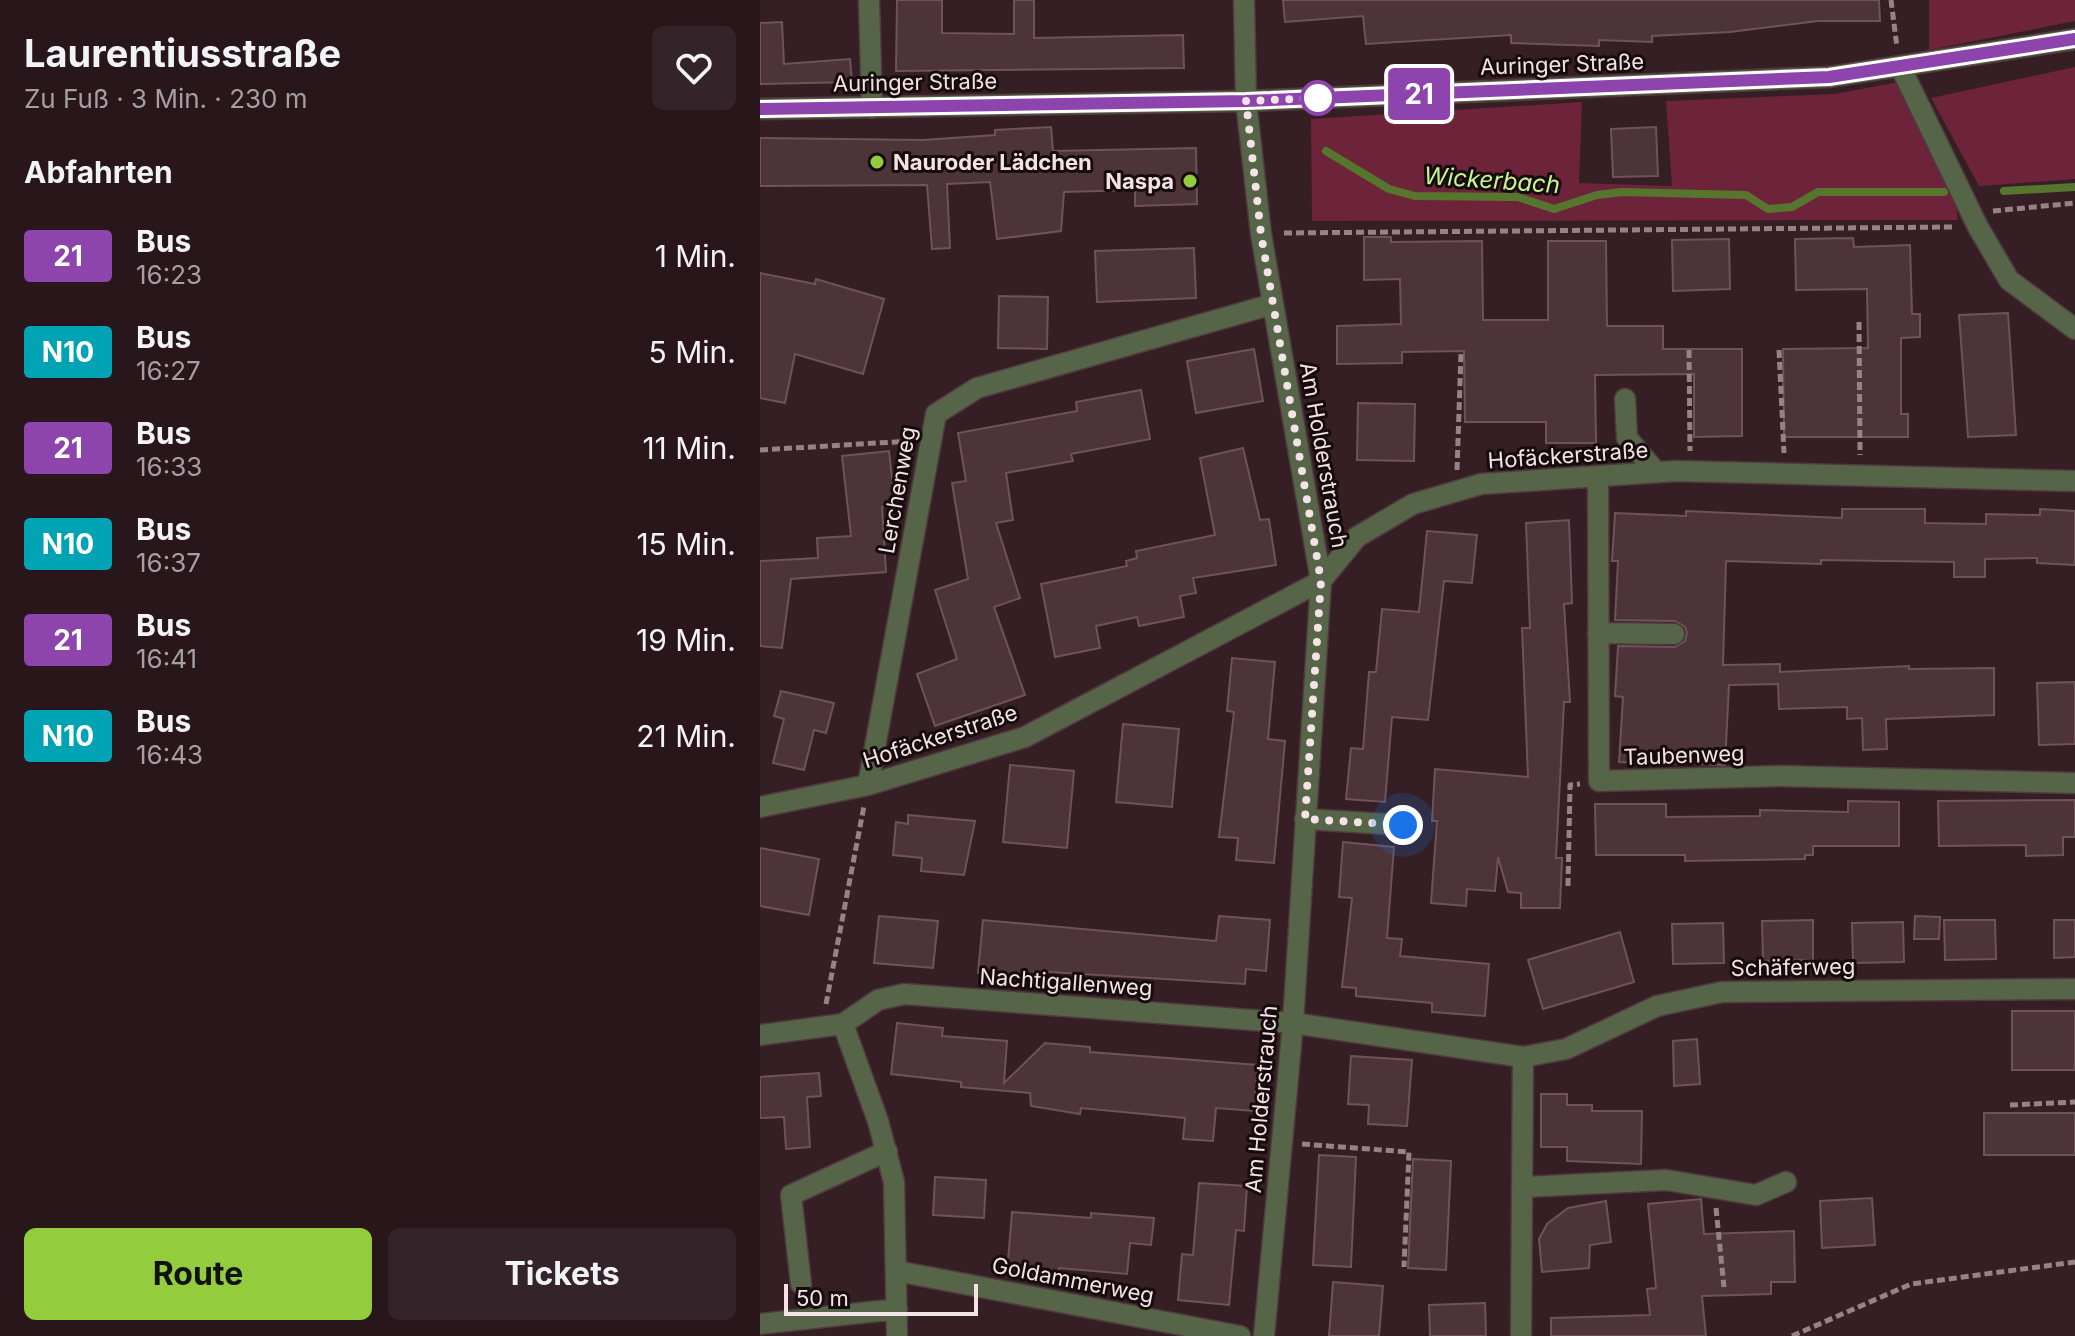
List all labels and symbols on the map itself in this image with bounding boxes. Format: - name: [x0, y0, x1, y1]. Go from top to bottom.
- street label: Auringer Straße: [1479, 48, 1645, 80]
- street label: Auringer Straße: [833, 68, 997, 96]
- line badge: 21: [1383, 68, 1455, 120]
- unlabelled marker: [1301, 81, 1335, 115]
- place label: Nauroder Lädchen: [893, 149, 1092, 175]
- marker: Nauroder Lädchen: [868, 153, 886, 171]
- water label: Wickerbach: [1423, 161, 1561, 199]
- place label: Naspa: [1105, 168, 1174, 194]
- marker: Naspa: [1181, 172, 1199, 190]
- street label: Am Holderstrauch: [1295, 360, 1353, 550]
- street label: Lerchenweg: [873, 424, 921, 556]
- street label: Hofäckerstraße: [1487, 436, 1649, 474]
- street label: Hofäckerstraße: [860, 699, 1020, 773]
- street label: Taubenweg: [1623, 740, 1745, 770]
- your location: [1383, 805, 1423, 845]
- street label: Schäferweg: [1730, 953, 1856, 981]
- street label: Nachtigallenweg: [979, 963, 1153, 1001]
- street label: Am Holderstrauch: [1240, 1004, 1282, 1194]
- street label: Goldammerweg: [990, 1252, 1156, 1308]
- scale bar: [784, 1280, 978, 1316]

